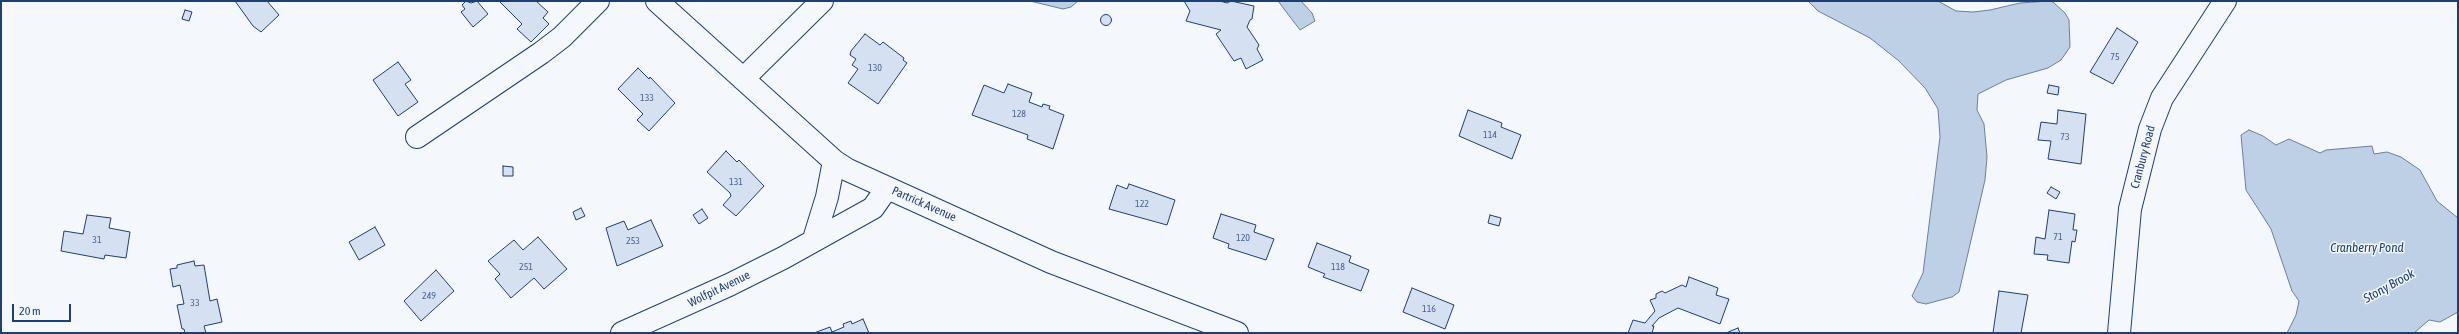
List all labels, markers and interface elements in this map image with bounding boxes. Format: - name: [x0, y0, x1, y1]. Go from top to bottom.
- house number: 75: [2110, 51, 2120, 63]
- house number: 130: [868, 62, 882, 74]
- house number: 133: [640, 92, 654, 104]
- house number: 128: [1012, 108, 1026, 120]
- street label: Cranbury Road: [2128, 124, 2158, 190]
- house number: 114: [1483, 129, 1497, 141]
- house number: 73: [2060, 131, 2070, 143]
- house number: 131: [729, 176, 743, 188]
- street label: Partrick Avenue: [890, 183, 958, 225]
- house number: 122: [1135, 198, 1149, 210]
- house number: 71: [2053, 231, 2063, 243]
- house number: 120: [1236, 232, 1250, 244]
- house number: 31: [92, 234, 102, 246]
- house number: 253: [626, 235, 640, 247]
- water label: Cranberry Pond: [2330, 240, 2404, 256]
- house number: 251: [519, 261, 533, 273]
- house number: 118: [1331, 261, 1345, 273]
- water label: Stony Brook: [2361, 266, 2417, 306]
- street label: Wolfpit Avenue: [686, 268, 752, 310]
- house number: 249: [422, 290, 436, 302]
- scale bar: [14, 296, 73, 322]
- house number: 33: [190, 297, 200, 309]
- house number: 116: [1422, 303, 1436, 315]
- text: 20 m: [19, 304, 41, 318]

